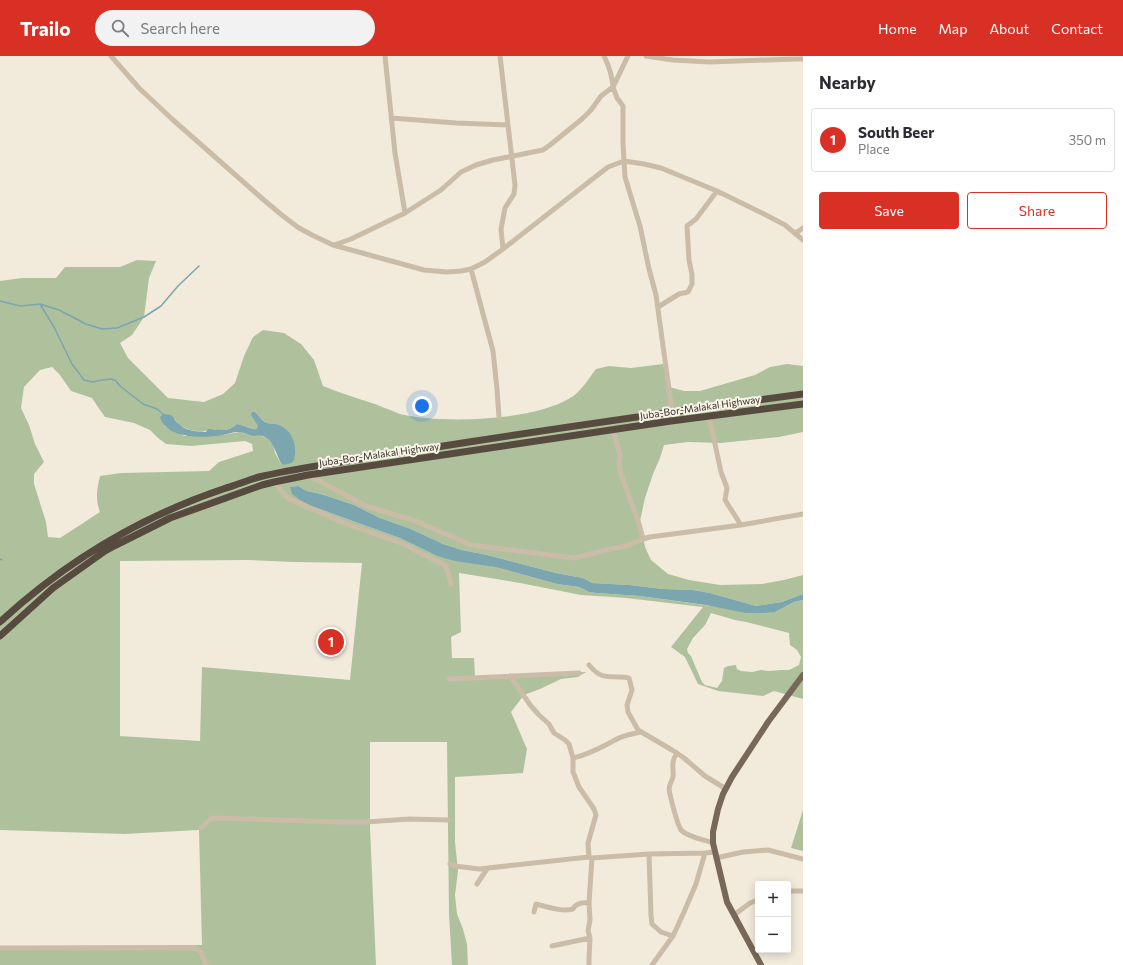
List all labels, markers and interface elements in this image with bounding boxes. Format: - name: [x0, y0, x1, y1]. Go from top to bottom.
- search box: [95, 10, 375, 46]
- text: Trailo: [20, 17, 71, 40]
- icon: search: [109, 17, 131, 39]
- text: Search here: [141, 19, 220, 37]
- text: Home: [878, 20, 917, 37]
- text: Map: [939, 20, 967, 37]
- text: About: [989, 20, 1029, 37]
- text: Contact: [1051, 20, 1103, 37]
- text: Nearby: [819, 72, 876, 93]
- text: South Beer: [858, 123, 934, 141]
- text: 1: [830, 132, 836, 148]
- text: 350 m: [1069, 132, 1106, 148]
- text: Place: [858, 141, 890, 157]
- button: Save: [819, 192, 959, 229]
- button: Share: [967, 192, 1107, 229]
- street label: Juba-Bor-Malakal Highway: [639, 393, 761, 421]
- your location: [412, 396, 432, 416]
- street label: Juba-Bor-Malakal Highway: [318, 440, 440, 468]
- pin: 1: [318, 627, 344, 657]
- map controls: [755, 881, 791, 953]
- button: +: [755, 881, 791, 917]
- button: −: [755, 917, 791, 953]

